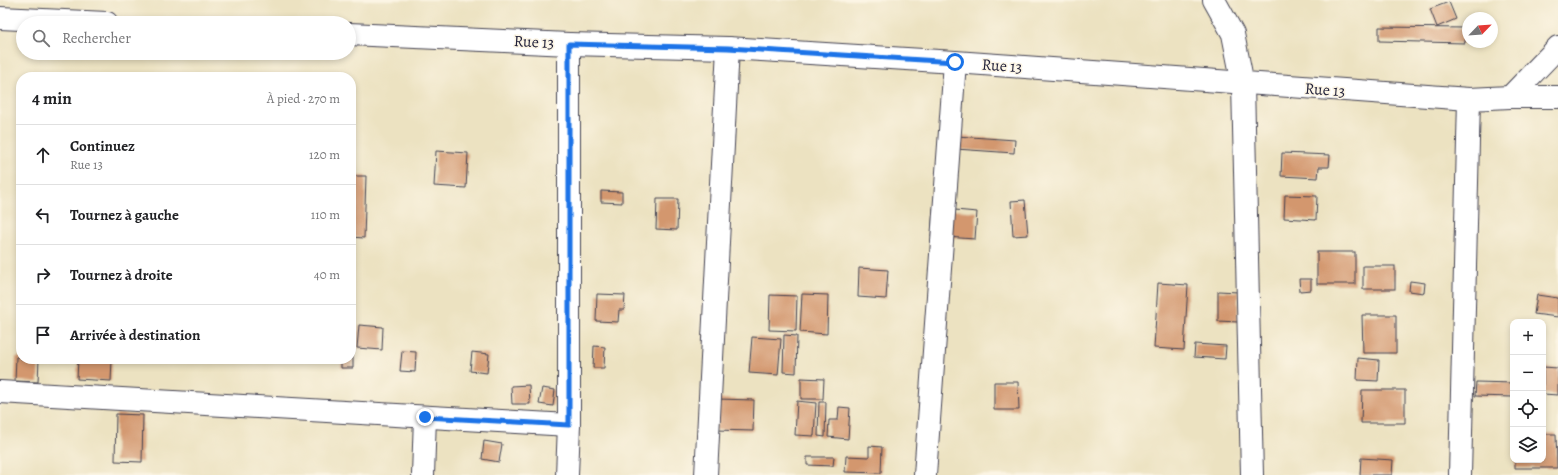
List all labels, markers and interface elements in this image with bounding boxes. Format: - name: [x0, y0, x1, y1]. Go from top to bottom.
- north arrow: [1462, 12, 1498, 48]
- search box: [16, 16, 356, 60]
- icon: search: [30, 27, 52, 49]
- text: Rechercher: [62, 28, 131, 48]
- street label: Rue 13: [513, 30, 555, 54]
- route start: [946, 53, 964, 71]
- street label: Rue 13: [981, 54, 1023, 78]
- street label: Rue 13: [1304, 78, 1346, 102]
- text: 4 min: [32, 87, 72, 110]
- text: À pied · 270 m: [267, 90, 340, 107]
- text: Continuez: [70, 136, 135, 156]
- icon: ahead: [32, 144, 54, 166]
- text: 120 m: [309, 146, 340, 163]
- text: Rue 13: [70, 156, 103, 173]
- icon: left: [32, 204, 54, 226]
- text: Tournez à gauche: [70, 205, 179, 225]
- text: 110 m: [311, 206, 340, 223]
- icon: right: [32, 264, 54, 286]
- text: Tournez à droite: [70, 265, 173, 285]
- text: 40 m: [314, 266, 340, 283]
- map controls: [1510, 319, 1546, 463]
- button: +: [1510, 319, 1546, 355]
- icon: arrive: [32, 324, 54, 346]
- text: Arrivée à destination: [70, 325, 201, 345]
- button: −: [1510, 355, 1546, 391]
- button: locate: [1510, 391, 1546, 427]
- route end: [416, 408, 434, 426]
- button: layers: [1510, 427, 1546, 463]

